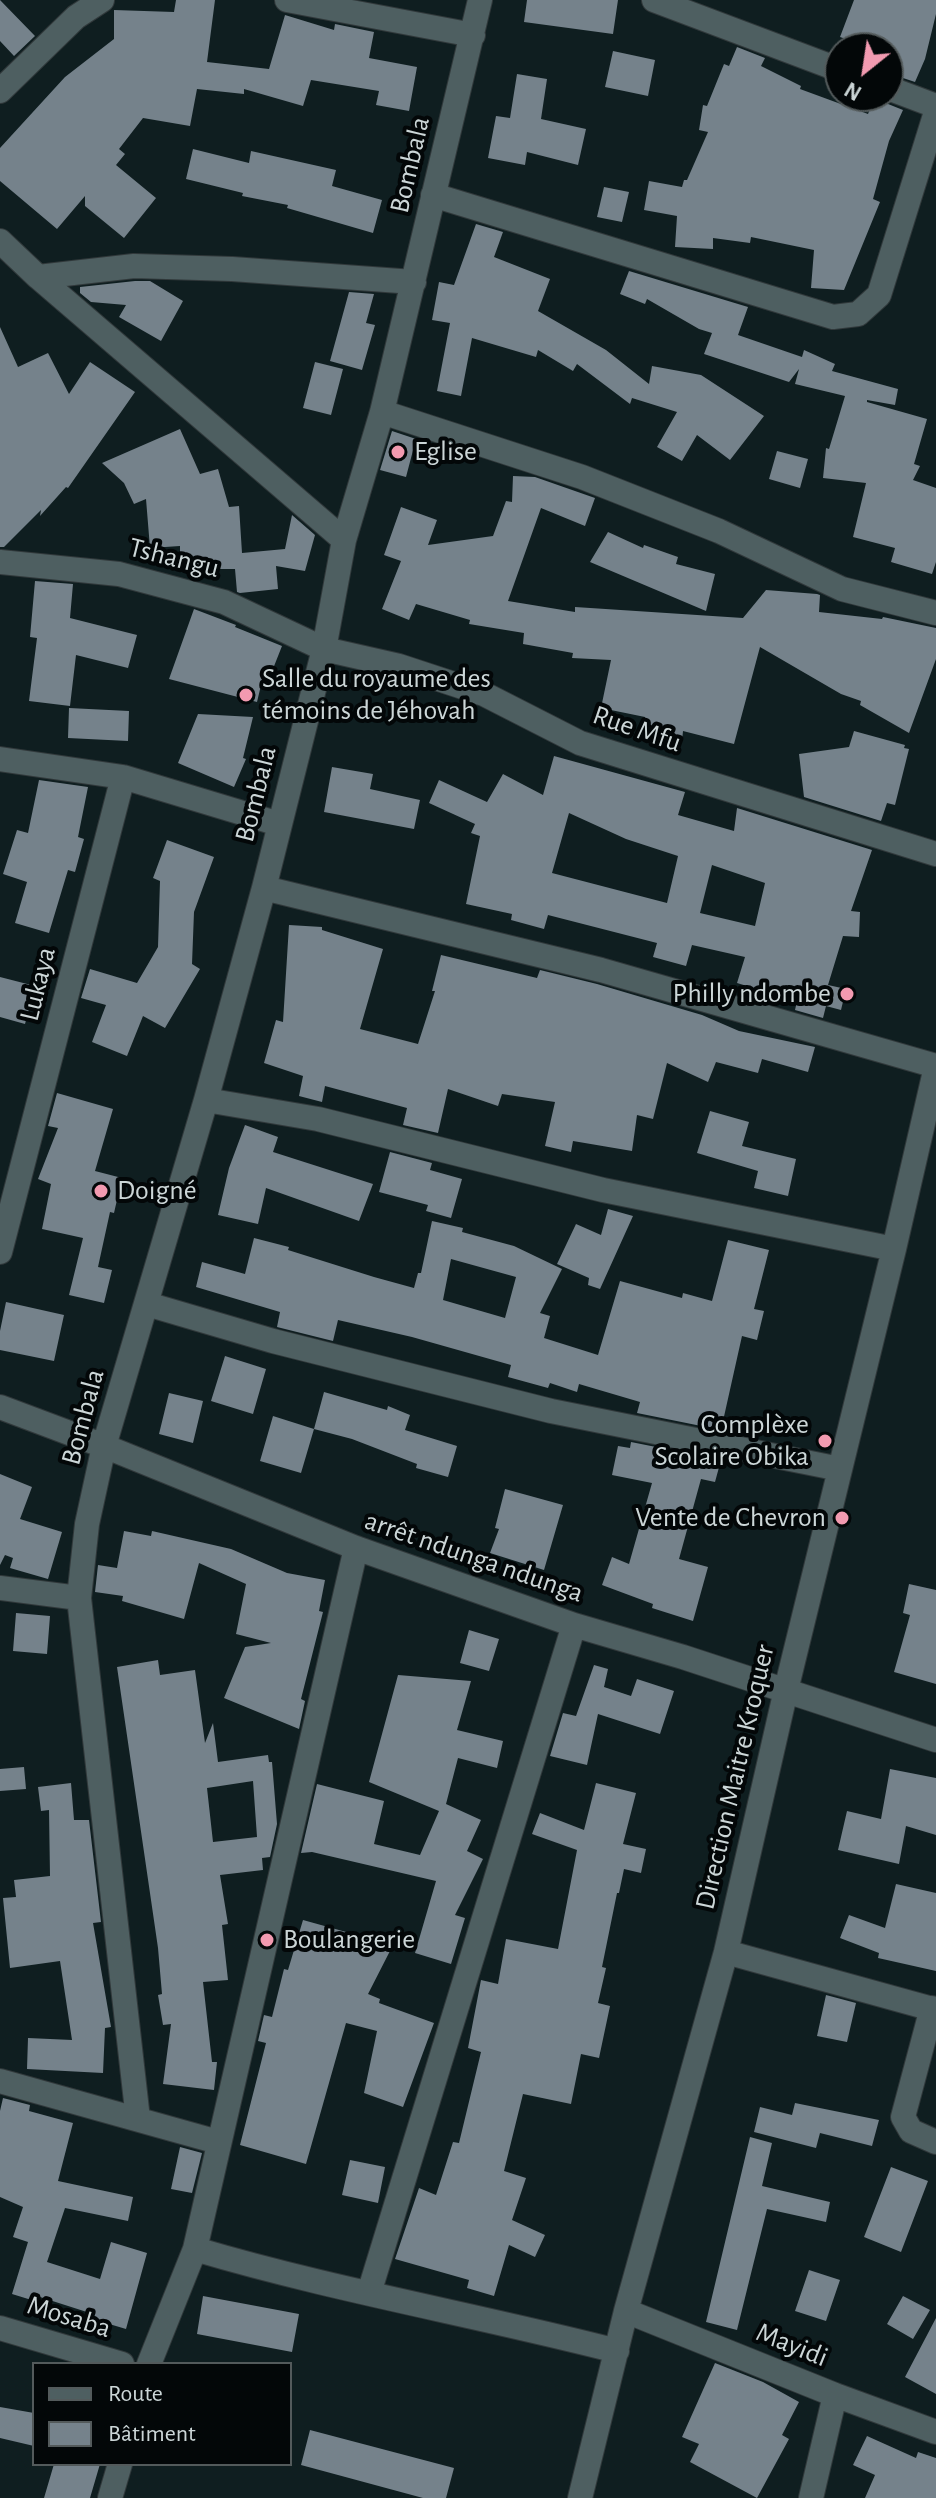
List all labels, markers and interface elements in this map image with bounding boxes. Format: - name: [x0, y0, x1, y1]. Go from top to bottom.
- north arrow: [824, 32, 904, 112]
- text: N: [841, 78, 865, 104]
- street label: Bombala: [383, 114, 437, 216]
- place label: Eglise: [414, 435, 477, 469]
- marker: Eglise: [389, 443, 407, 461]
- street label: Tshangu: [125, 531, 223, 585]
- place label: Salle du royaume des témoins de Jéhovah: [262, 662, 491, 728]
- marker: Salle du royaume des témoins de Jéhovah: [237, 686, 255, 704]
- street label: Rue Mfu: [588, 698, 686, 760]
- street label: Bombala: [228, 742, 284, 846]
- street label: Lukaya: [13, 943, 63, 1025]
- place label: Philly ndombe: [673, 977, 831, 1011]
- marker: Philly ndombe: [838, 985, 856, 1003]
- place label: Doigné: [117, 1174, 197, 1208]
- marker: Doigné: [92, 1182, 110, 1200]
- street label: Bombala: [54, 1365, 112, 1469]
- place label: Complèxe Scolaire Obika: [655, 1408, 809, 1474]
- marker: Complèxe Scolaire Obika: [816, 1432, 834, 1450]
- place label: Vente de Chevron: [635, 1501, 826, 1535]
- street label: arrêt ndunga ndunga: [360, 1504, 588, 1610]
- marker: Vente de Chevron: [833, 1509, 851, 1527]
- street label: Direction Maitre Kroquer: [688, 1641, 782, 1913]
- place label: Boulangerie: [283, 1923, 415, 1957]
- marker: Boulangerie: [258, 1931, 276, 1949]
- street label: Mosaba: [23, 2288, 115, 2346]
- street label: Mayidi: [751, 2315, 833, 2375]
- legend: [32, 2362, 292, 2466]
- text: Route: [108, 2382, 163, 2406]
- text: Bâtiment: [108, 2422, 196, 2446]

